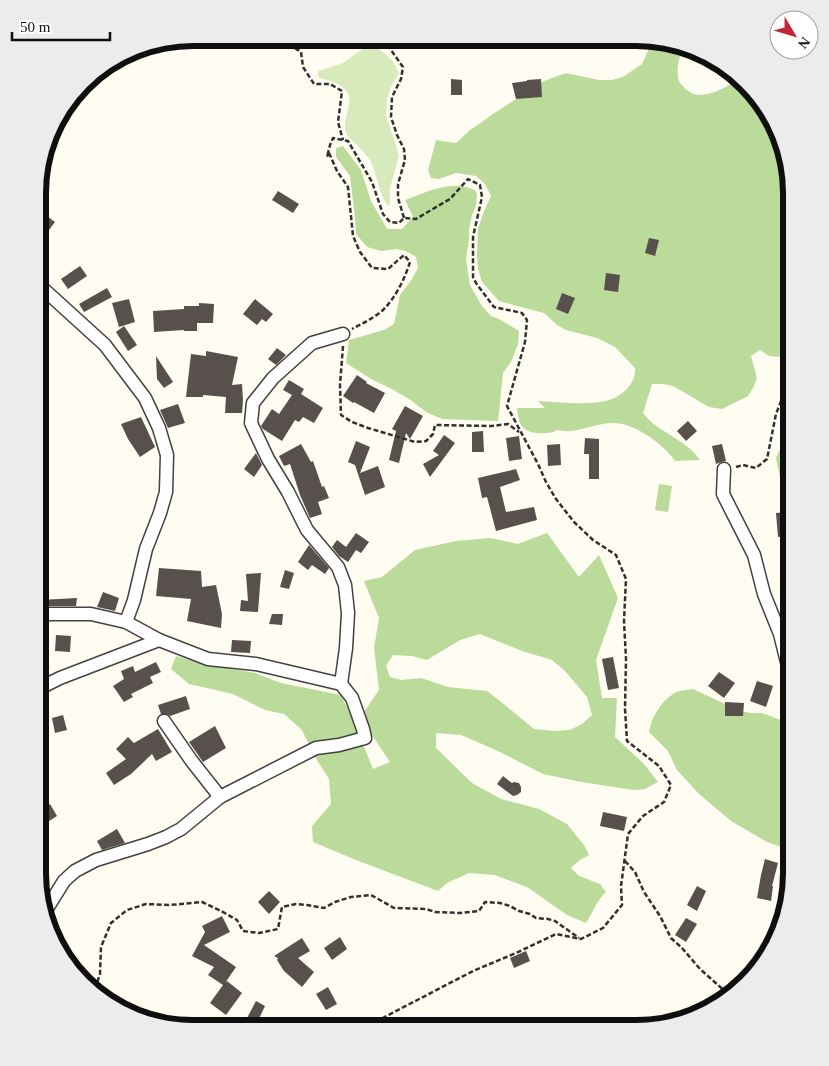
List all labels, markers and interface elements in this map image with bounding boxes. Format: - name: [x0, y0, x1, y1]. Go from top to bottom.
- scale bar: [12, 10, 110, 42]
- north arrow: [769, 10, 819, 60]
- text: 50 m: [20, 19, 51, 35]
- text: N: [795, 34, 813, 51]

